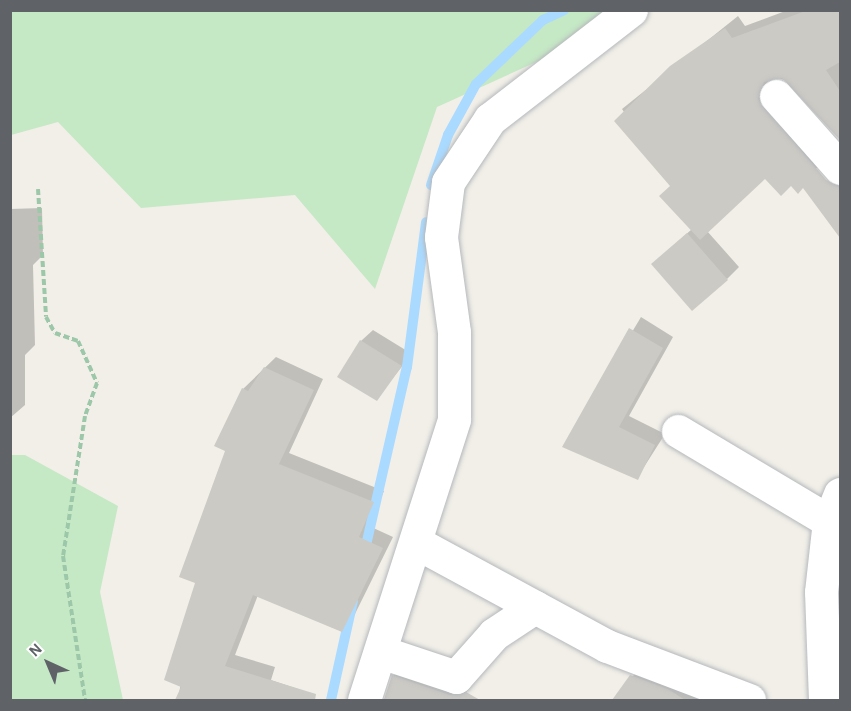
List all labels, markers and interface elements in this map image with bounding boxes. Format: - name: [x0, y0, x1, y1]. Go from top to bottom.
- north arrow: [18, 633, 78, 693]
- text: N: [26, 640, 45, 660]

